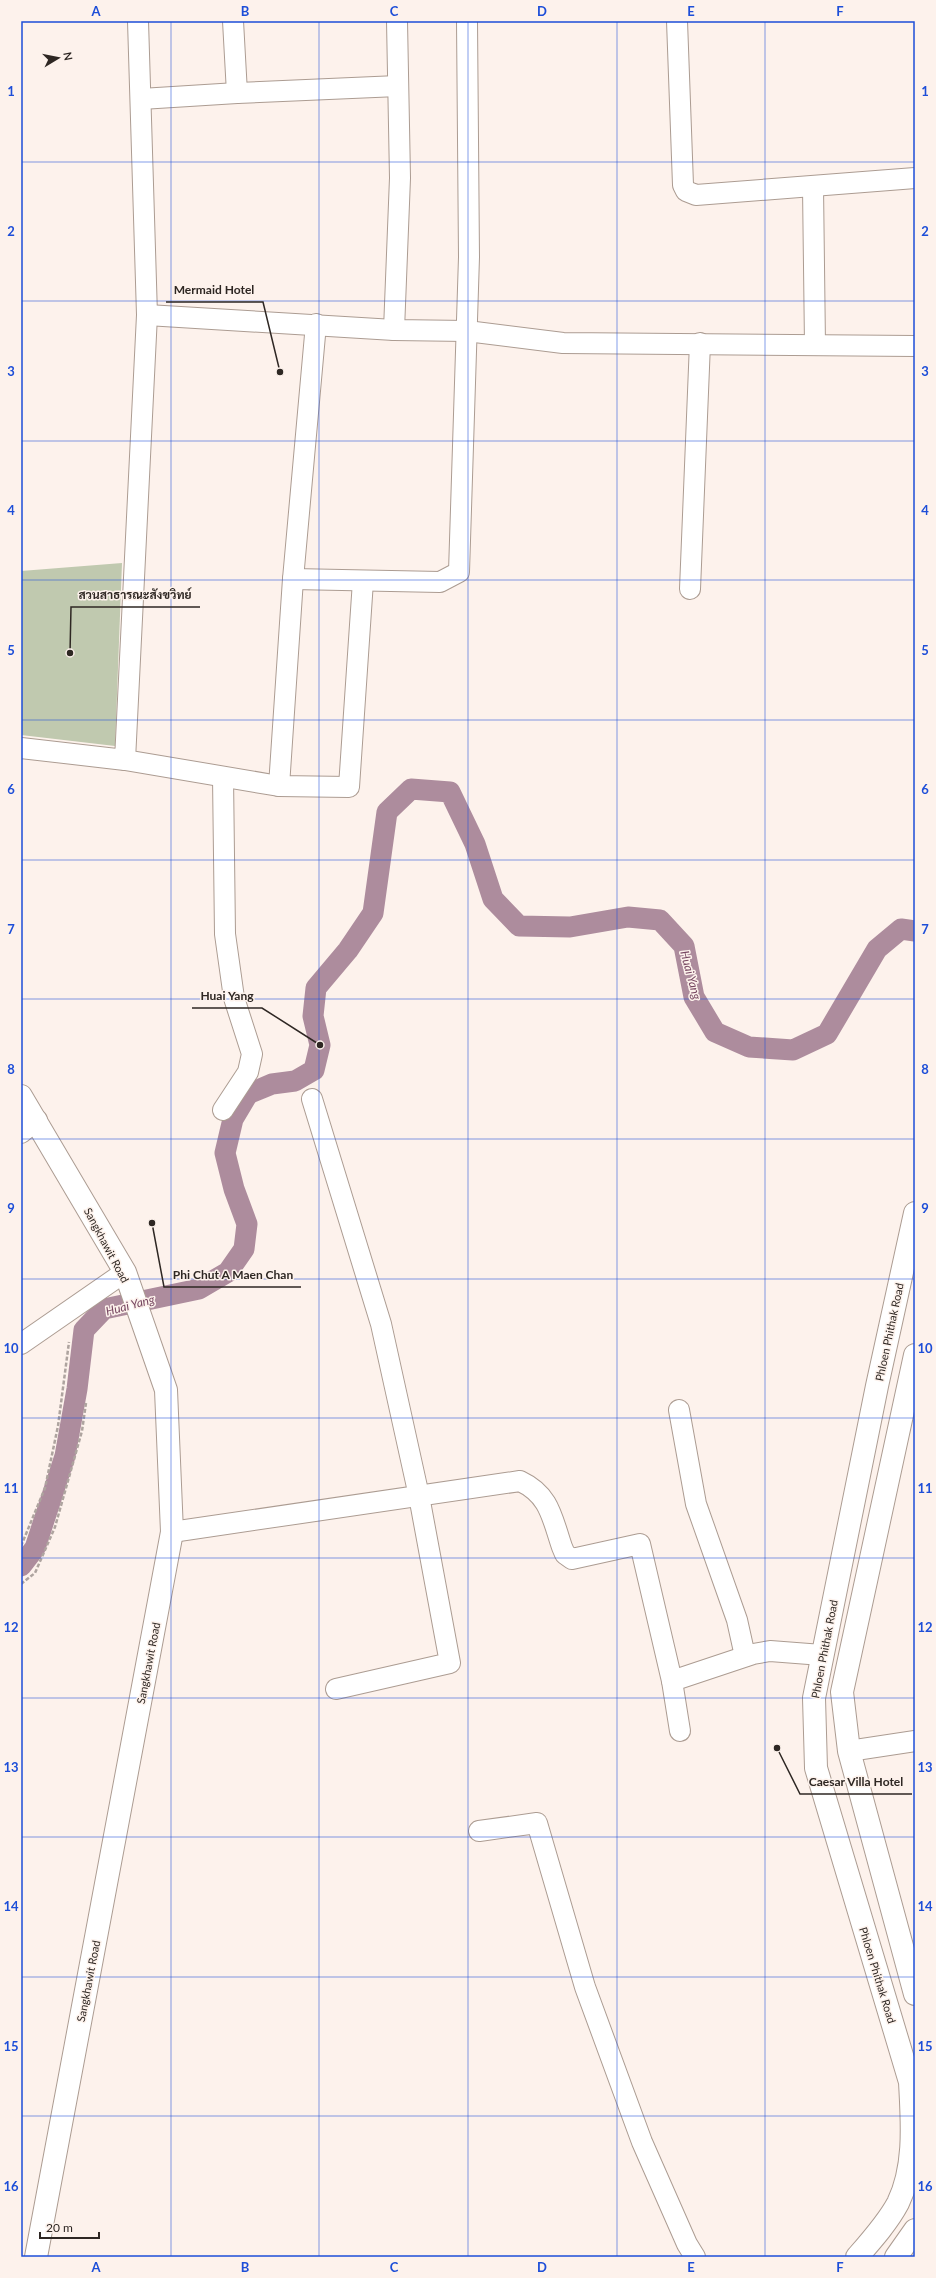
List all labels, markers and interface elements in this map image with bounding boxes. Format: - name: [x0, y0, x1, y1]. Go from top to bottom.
- text: A: [90, 3, 101, 19]
- text: B: [241, 3, 250, 19]
- text: C: [390, 3, 399, 19]
- text: D: [537, 3, 547, 19]
- text: E: [687, 3, 695, 19]
- text: F: [836, 3, 844, 19]
- north arrow: [38, 38, 78, 78]
- text: N: [61, 51, 75, 61]
- text: 1: [7, 83, 15, 99]
- text: 1: [921, 83, 929, 99]
- text: 2: [7, 223, 15, 239]
- text: 2: [921, 223, 929, 239]
- callout: Mermaid Hotel: [166, 278, 263, 302]
- text: Mermaid Hotel: [174, 282, 254, 297]
- text: 3: [7, 363, 15, 379]
- text: 3: [921, 363, 929, 379]
- text: 4: [7, 502, 15, 518]
- text: 4: [921, 502, 929, 518]
- callout: สวนสาธารณะสังขวิทย์: [71, 583, 200, 607]
- text: สวนสาธารณะสังขวิทย์: [78, 587, 193, 602]
- text: 5: [7, 642, 15, 658]
- text: 5: [921, 642, 929, 658]
- text: 6: [7, 781, 15, 797]
- text: 6: [921, 781, 929, 797]
- text: 7: [7, 921, 15, 937]
- text: 7: [921, 921, 929, 937]
- water label: Huai Yang: [677, 949, 705, 1001]
- callout: Huai Yang: [192, 984, 262, 1008]
- text: Huai Yang: [200, 988, 254, 1003]
- text: 8: [7, 1061, 15, 1077]
- text: 8: [921, 1061, 929, 1077]
- text: 9: [7, 1200, 15, 1216]
- text: 9: [921, 1200, 929, 1216]
- street label: Sangkhawit Road: [82, 1205, 132, 1285]
- callout: Phi Chut A Maen Chan: [164, 1263, 301, 1287]
- text: Phi Chut A Maen Chan: [173, 1267, 293, 1282]
- street label: Phloen Phithak Road: [872, 1282, 906, 1382]
- water label: Huai Yang: [104, 1291, 156, 1319]
- text: 10: [3, 1340, 19, 1356]
- text: 10: [917, 1340, 933, 1356]
- text: 11: [3, 1480, 19, 1496]
- text: 11: [917, 1480, 933, 1496]
- street label: Phloen Phithak Road: [808, 1599, 840, 1699]
- text: 12: [3, 1619, 19, 1635]
- text: 12: [917, 1619, 933, 1635]
- street label: Sangkhawit Road: [134, 1621, 162, 1705]
- text: 13: [3, 1759, 19, 1775]
- text: 13: [917, 1759, 933, 1775]
- callout: Caesar Villa Hotel: [800, 1770, 912, 1794]
- text: Caesar Villa Hotel: [809, 1774, 903, 1789]
- text: 14: [3, 1898, 19, 1914]
- text: 14: [917, 1898, 933, 1914]
- street label: Phloen Phithak Road: [857, 1925, 899, 2025]
- street label: Sangkhawit Road: [74, 1939, 102, 2023]
- text: 15: [3, 2038, 19, 2054]
- text: 15: [917, 2038, 933, 2054]
- text: 16: [3, 2178, 19, 2194]
- text: 16: [917, 2178, 933, 2194]
- scale bar: [40, 2214, 99, 2240]
- text: 20 m: [46, 2220, 73, 2235]
- text: A: [90, 2259, 101, 2275]
- text: B: [241, 2259, 250, 2275]
- text: C: [390, 2259, 399, 2275]
- text: D: [537, 2259, 547, 2275]
- text: E: [687, 2259, 695, 2275]
- text: F: [836, 2259, 844, 2275]

